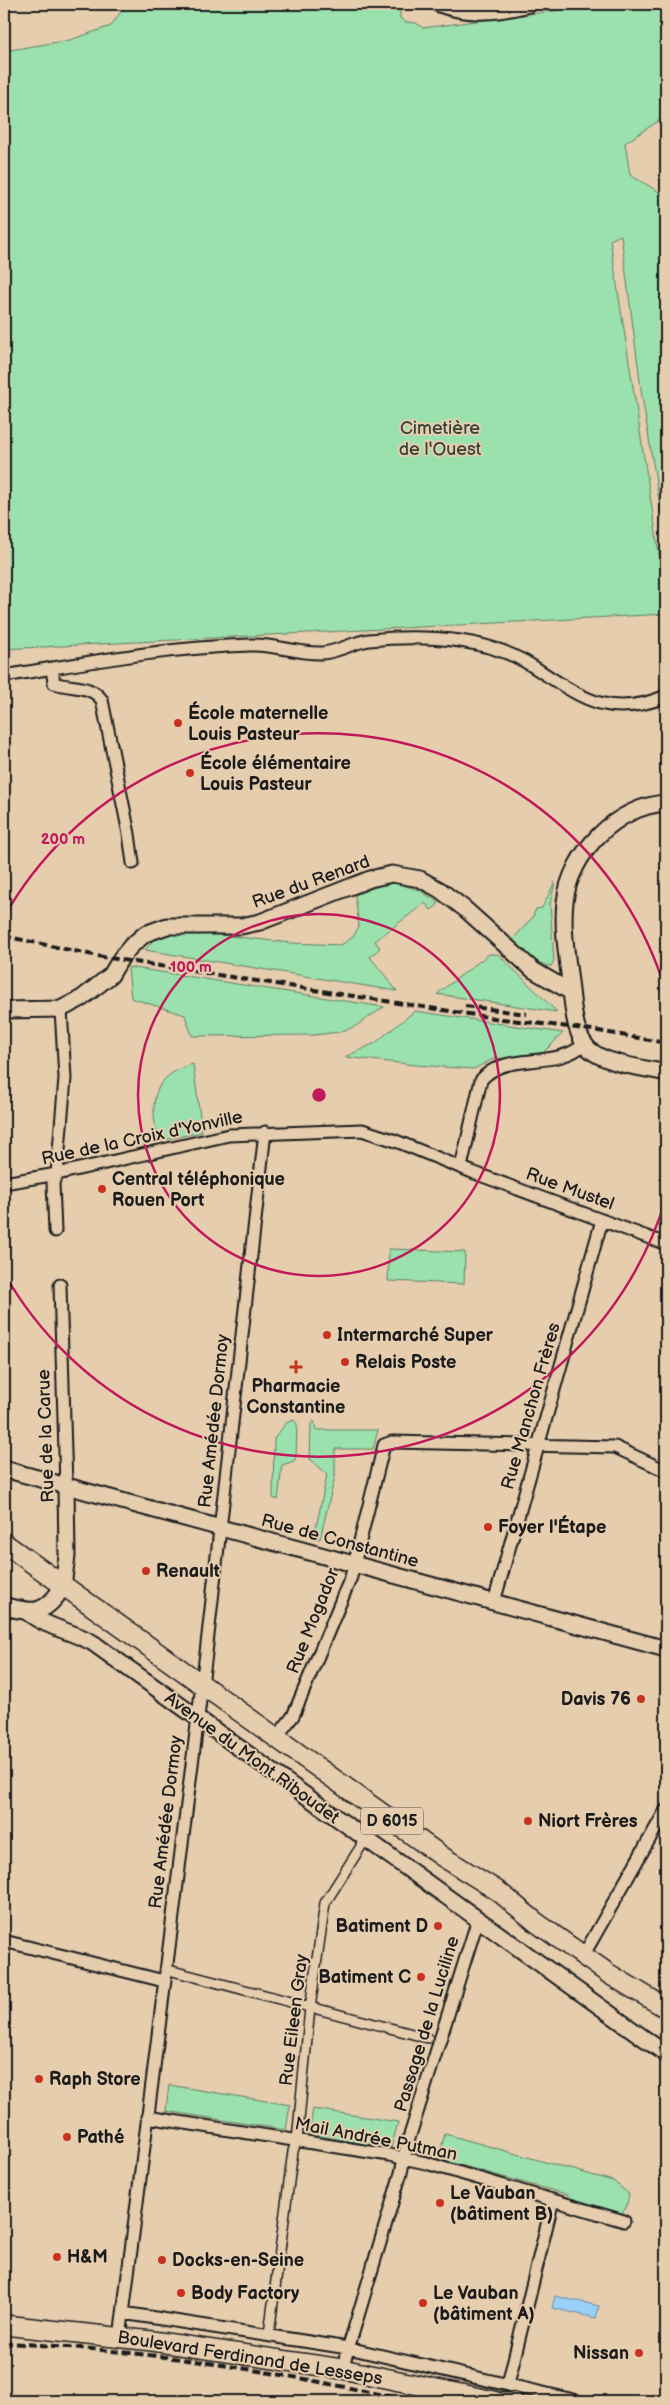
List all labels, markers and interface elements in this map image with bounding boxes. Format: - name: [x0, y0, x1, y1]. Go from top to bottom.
- park label: Cimetière de l'Ouest: [399, 418, 482, 460]
- place label: École maternelle Louis Pasteur: [188, 701, 328, 745]
- marker: École maternelle Louis Pasteur: [172, 717, 184, 729]
- place label: École élémentaire Louis Pasteur: [200, 751, 351, 795]
- marker: École élémentaire Louis Pasteur: [184, 767, 196, 779]
- text: 200 m: [41, 830, 85, 849]
- street label: Rue du Renard: [249, 851, 373, 913]
- text: 100 m: [170, 958, 212, 977]
- centre of rings: [310, 1086, 328, 1104]
- street label: Rue de la Croix d'Yonville: [40, 1106, 245, 1170]
- street label: Rue Mustel: [523, 1163, 617, 1215]
- place label: Central téléphonique Rouen Port: [112, 1169, 285, 1211]
- marker: Central téléphonique Rouen Port: [96, 1183, 108, 1195]
- street label: Rue Manchon Frères: [497, 1320, 565, 1492]
- place label: Intermarché Super: [337, 1325, 494, 1346]
- marker: Intermarché Super: [321, 1329, 333, 1341]
- street label: Rue Amédée Dormoy: [194, 1332, 234, 1509]
- place label: Relais Poste: [355, 1352, 456, 1373]
- marker: Relais Poste: [339, 1356, 351, 1368]
- marker: Pharmacie Constantine: [290, 1361, 302, 1373]
- street label: Rue de la Carue: [33, 1369, 59, 1503]
- place label: Pharmacie Constantine: [247, 1376, 345, 1418]
- street label: Rue de Constantine: [259, 1510, 421, 1572]
- place label: Foyer l'Étape: [498, 1515, 606, 1538]
- marker: Foyer l'Étape: [482, 1521, 494, 1533]
- place label: Renault: [156, 1561, 220, 1582]
- marker: Renault: [140, 1565, 152, 1577]
- street label: Rue Mogador: [282, 1565, 344, 1677]
- street label: Avenue du Mont Riboudet: [161, 1688, 344, 1829]
- place label: Davis 76: [561, 1689, 631, 1710]
- marker: Davis 76: [635, 1693, 647, 1705]
- street label: Rue Amédée Dormoy: [145, 1733, 187, 1910]
- road number: D 6015: [361, 1808, 423, 1834]
- place label: Niort Frères: [538, 1811, 638, 1832]
- marker: Niort Frères: [522, 1815, 534, 1827]
- place label: Batiment D: [335, 1916, 428, 1937]
- marker: Batiment D: [432, 1920, 444, 1932]
- street label: Passage de la Luciline: [390, 1933, 464, 2114]
- street label: Rue Eileen Gray: [275, 1952, 313, 2087]
- place label: Batiment C: [318, 1967, 411, 1988]
- marker: Batiment C: [415, 1971, 427, 1983]
- place label: Raph Store: [49, 2069, 141, 2090]
- marker: Raph Store: [33, 2073, 45, 2085]
- street label: Mail Andrée Putman: [293, 2113, 459, 2165]
- place label: Pathé: [77, 2127, 125, 2148]
- marker: Pathé: [61, 2131, 73, 2143]
- place label: Le Vauban (bâtiment B): [450, 2183, 553, 2225]
- marker: Le Vauban (bâtiment B): [434, 2197, 446, 2209]
- place label: H&M: [67, 2247, 108, 2268]
- place label: Docks-en-Seine: [172, 2250, 304, 2271]
- marker: H&M: [51, 2251, 63, 2263]
- marker: Docks-en-Seine: [156, 2254, 168, 2266]
- place label: Body Factory: [191, 2283, 300, 2304]
- place label: Le Vauban (bâtiment A): [433, 2283, 535, 2325]
- marker: Body Factory: [175, 2287, 187, 2299]
- marker: Le Vauban (bâtiment A): [417, 2297, 429, 2309]
- street label: Boulevard Ferdinand de Lesseps: [116, 2327, 384, 2389]
- place label: Nissan: [573, 2343, 629, 2364]
- marker: Nissan: [633, 2347, 645, 2359]

